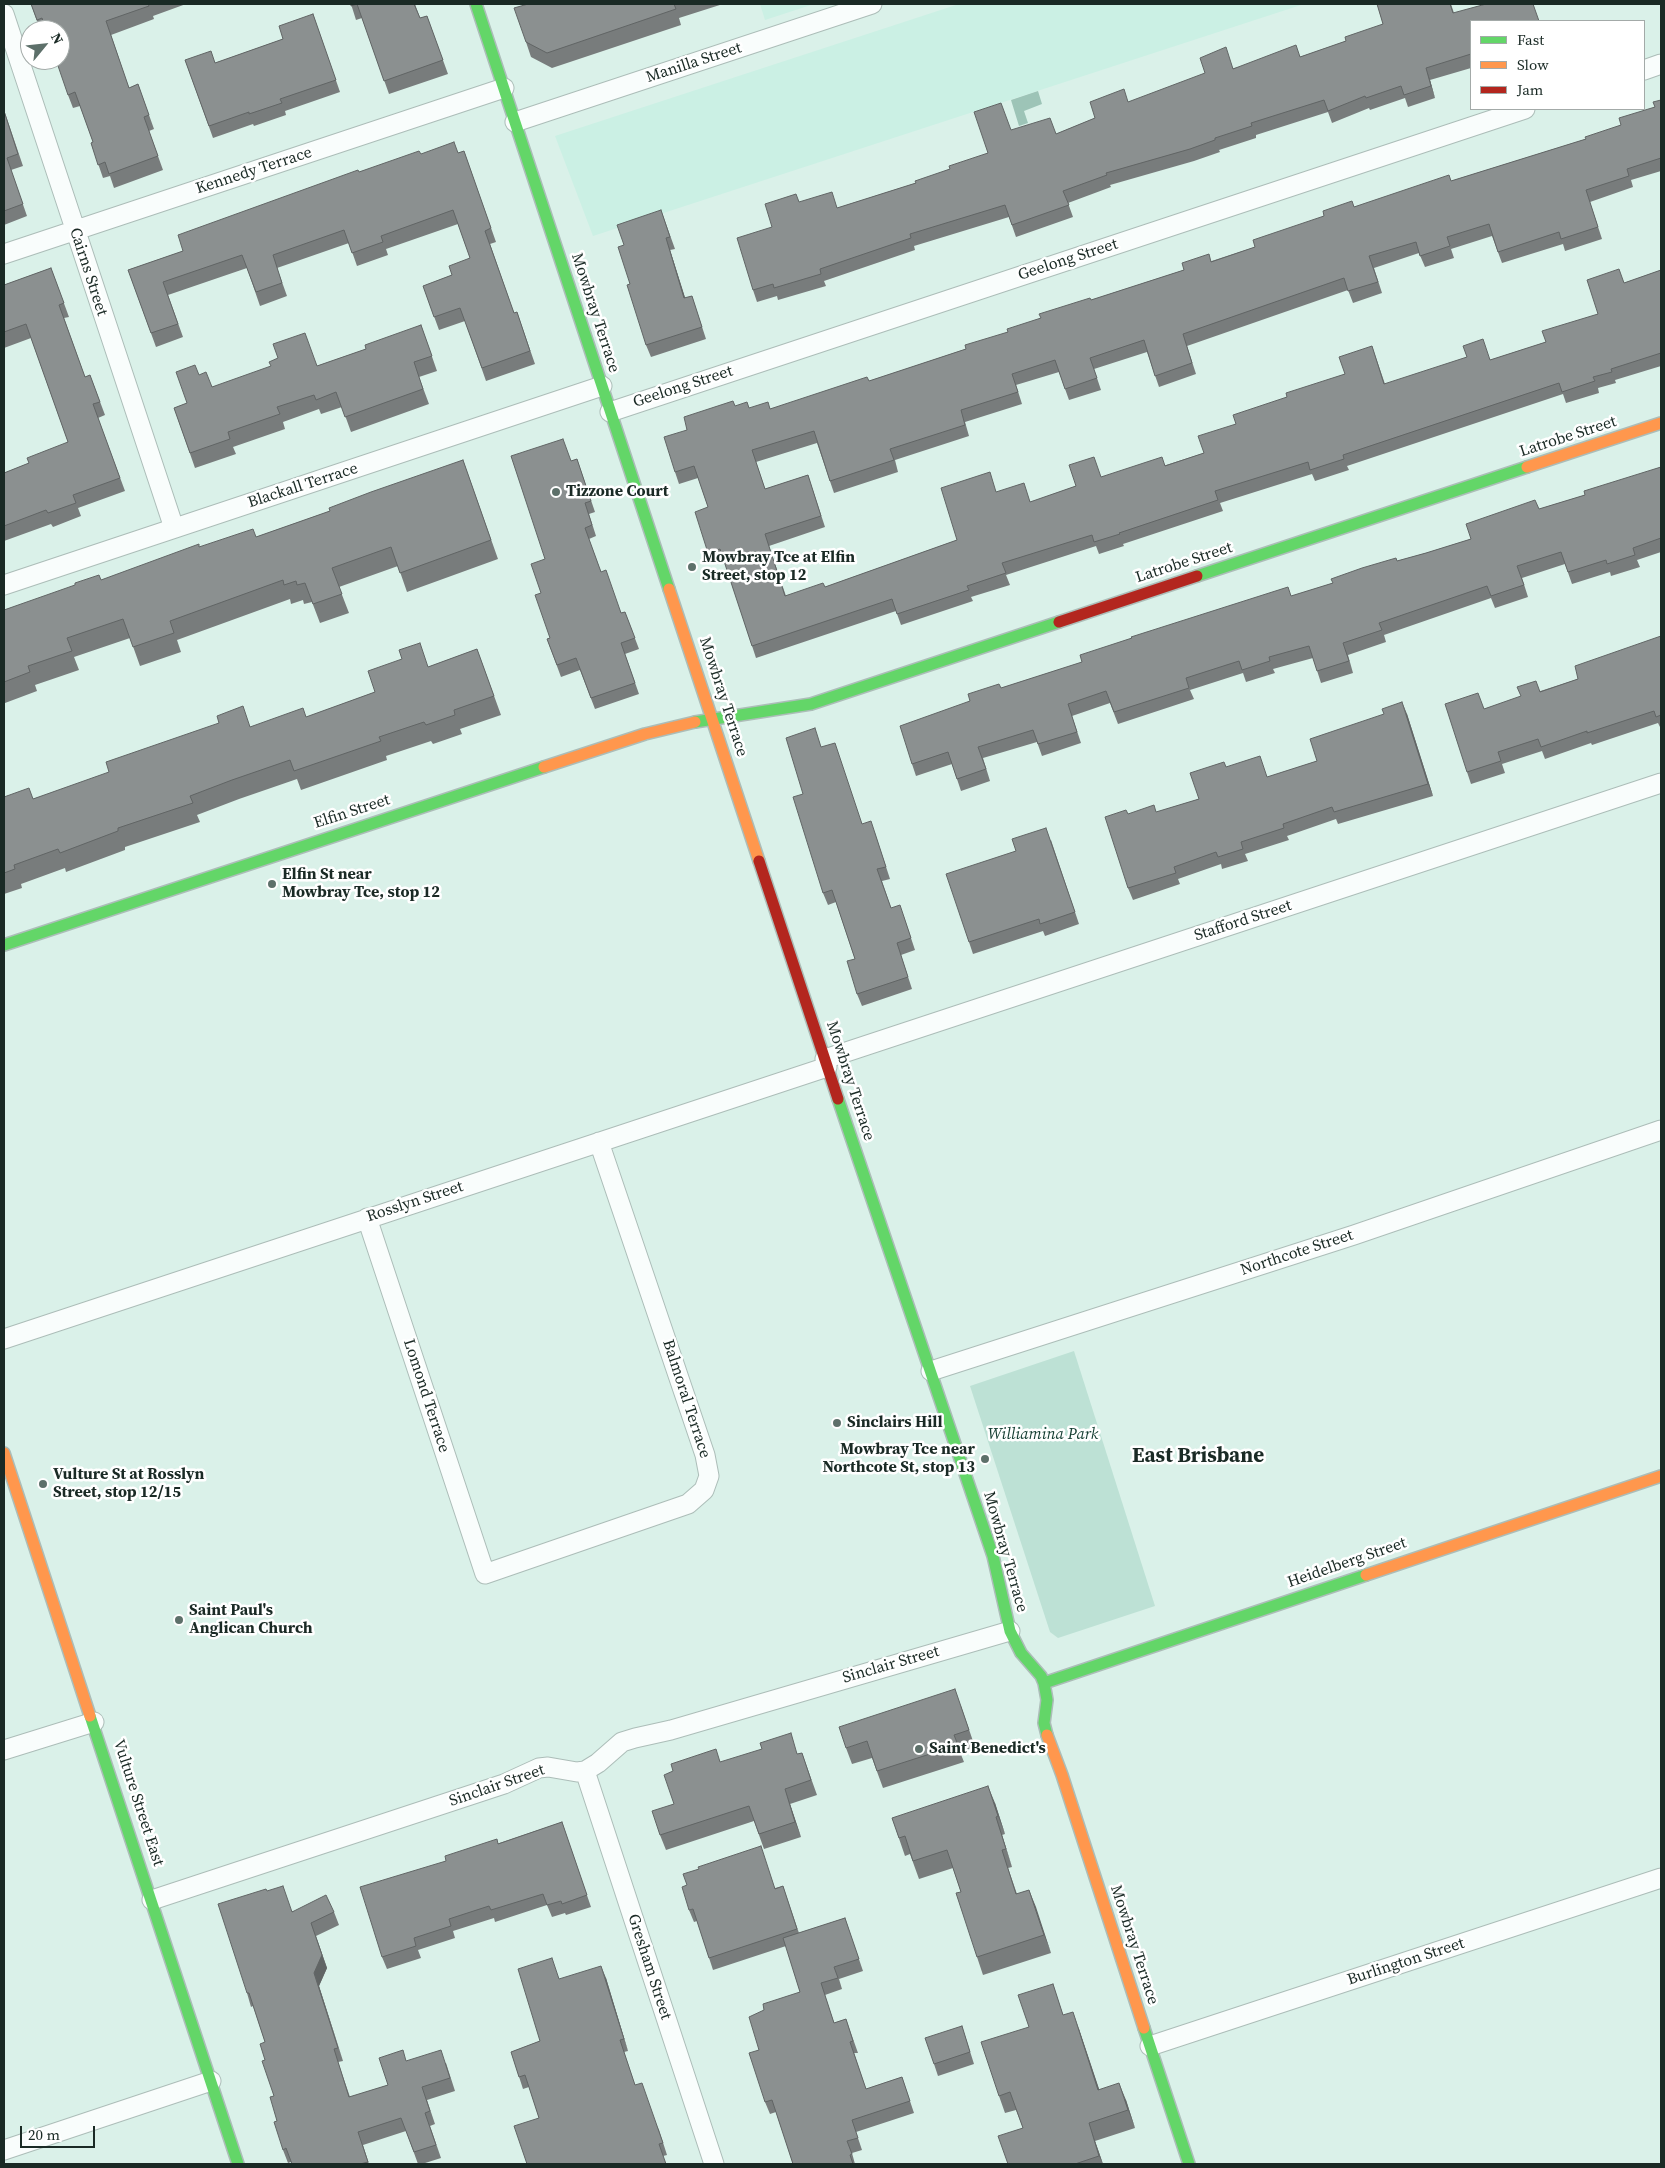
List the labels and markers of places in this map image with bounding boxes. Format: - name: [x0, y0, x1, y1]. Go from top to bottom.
- place label: Tizzone Court: [566, 482, 668, 502]
- marker: Tizzone Court: [550, 486, 562, 498]
- place label: Mowbray Tce at Elfin Street, stop 12: [702, 548, 855, 586]
- marker: Mowbray Tce at Elfin Street, stop 12: [686, 561, 698, 573]
- place label: Elfin St near Mowbray Tce, stop 12: [282, 865, 440, 903]
- marker: Elfin St near Mowbray Tce, stop 12: [266, 878, 278, 890]
- place label: Sinclairs Hill: [847, 1413, 943, 1433]
- marker: Sinclairs Hill: [831, 1417, 843, 1429]
- place label: Mowbray Tce near Northcote St, stop 13: [822, 1440, 975, 1478]
- marker: Mowbray Tce near Northcote St, stop 13: [979, 1453, 991, 1465]
- place label: Vulture St at Rosslyn Street, stop 12/15: [53, 1465, 204, 1503]
- marker: Vulture St at Rosslyn Street, stop 12/15: [37, 1478, 49, 1490]
- place label: Saint Paul's Anglican Church: [189, 1601, 313, 1639]
- marker: Saint Paul's Anglican Church: [173, 1614, 185, 1626]
- place label: Saint Benedict's: [929, 1739, 1046, 1759]
- marker: Saint Benedict's: [913, 1743, 925, 1755]

